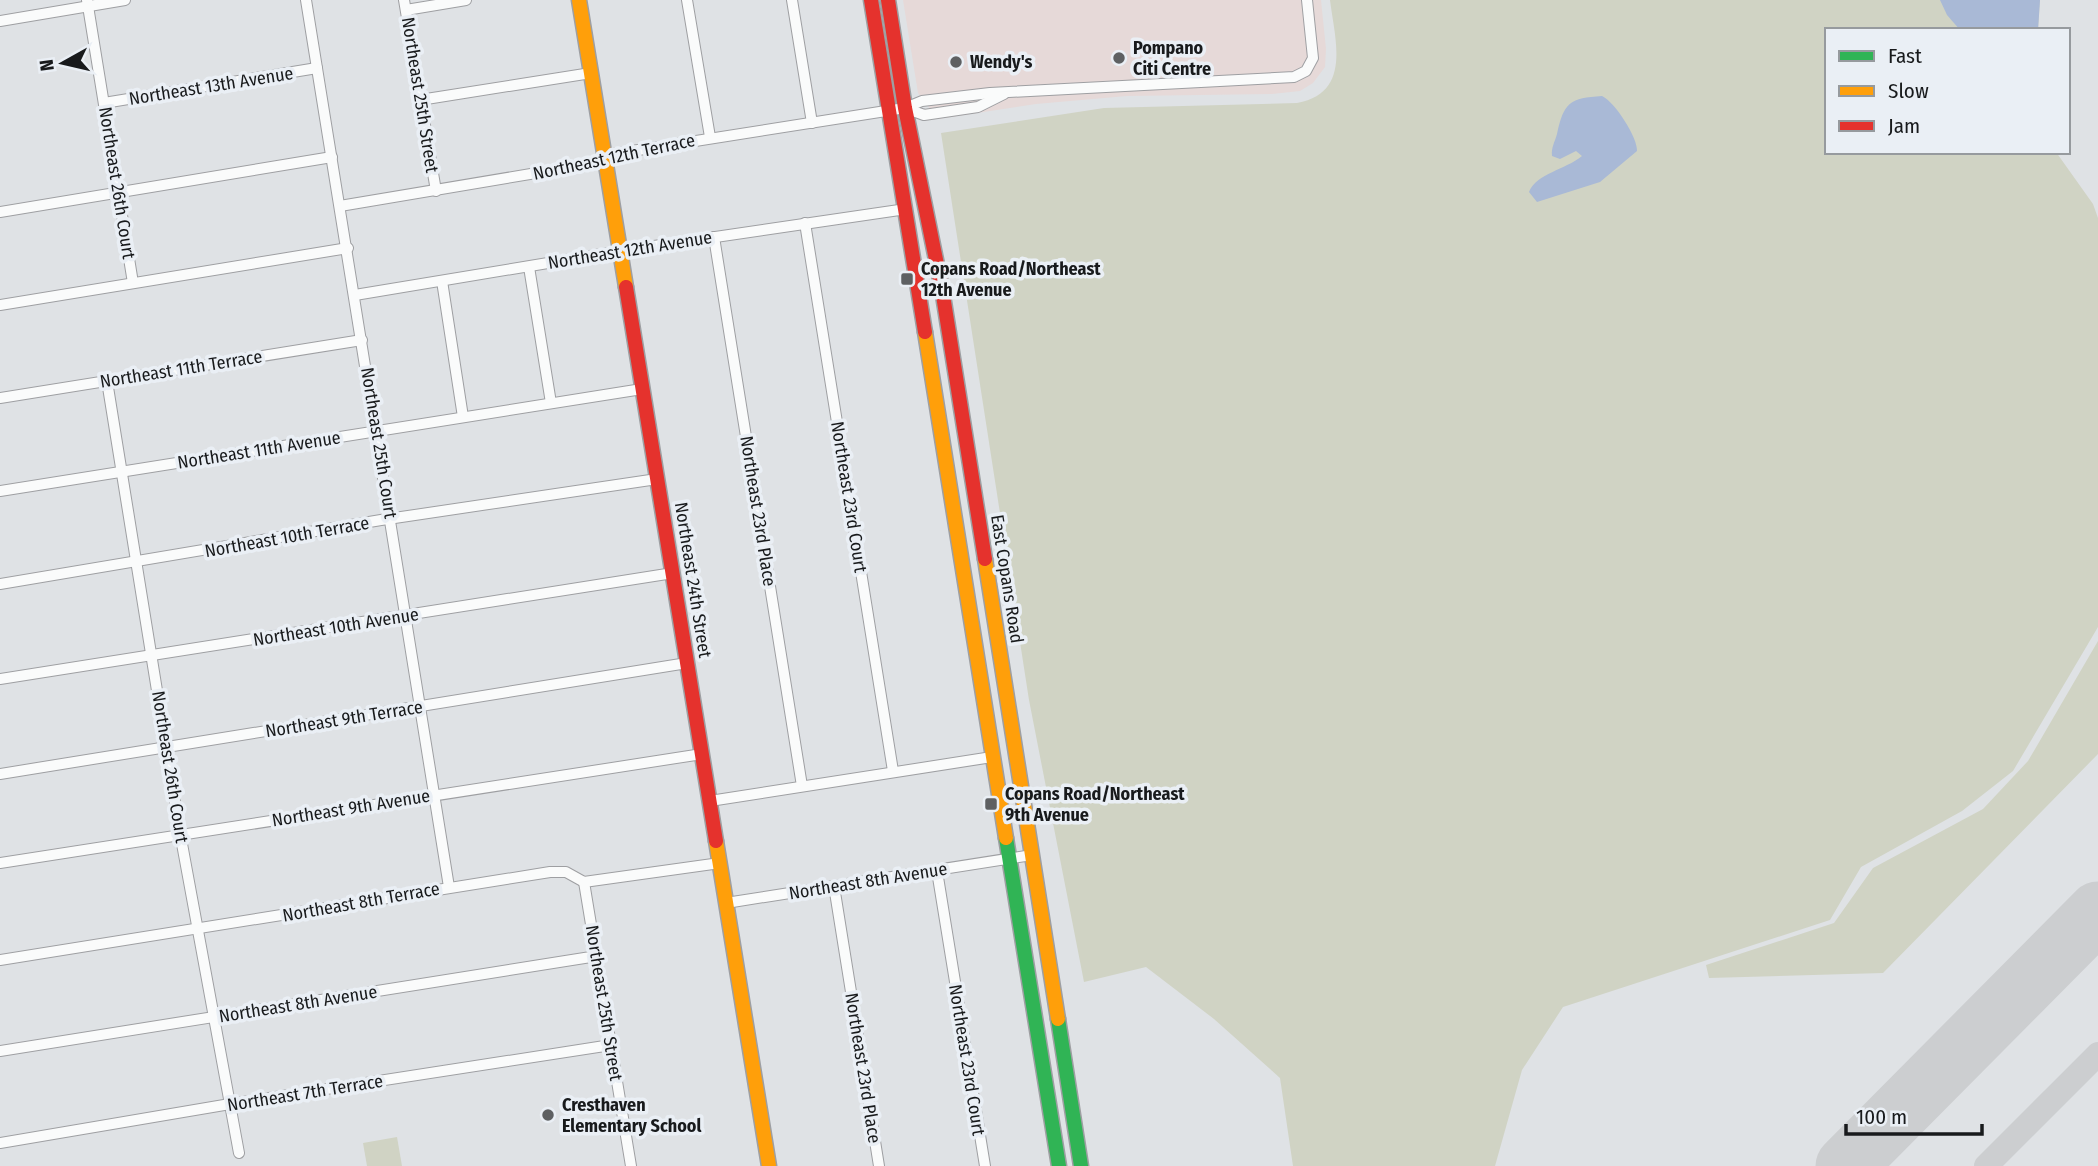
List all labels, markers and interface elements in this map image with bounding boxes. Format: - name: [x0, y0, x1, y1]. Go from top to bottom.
- street label: Northeast 25th Street: [397, 16, 443, 174]
- north arrow: [28, 28, 98, 98]
- legend: [1825, 28, 2070, 154]
- place label: Pompano Citi Centre: [1133, 37, 1211, 80]
- text: Fast: [1888, 43, 1922, 69]
- marker: Pompano Citi Centre: [1111, 50, 1127, 66]
- place label: Wendy's: [970, 51, 1033, 73]
- marker: Wendy's: [948, 54, 964, 70]
- text: N: [34, 58, 59, 73]
- street label: Northeast 13th Avenue: [127, 62, 295, 110]
- text: Slow: [1888, 78, 1929, 104]
- street label: Northeast 26th Court: [94, 105, 140, 261]
- text: Jam: [1888, 113, 1920, 139]
- street label: Northeast 12th Terrace: [531, 129, 697, 185]
- street label: Northeast 12th Avenue: [546, 226, 714, 274]
- place label: Copans Road/Northeast 12th Avenue: [921, 258, 1101, 301]
- marker: Copans Road/Northeast 12th Avenue: [899, 271, 915, 287]
- street label: Northeast 11th Terrace: [98, 345, 264, 393]
- street label: Northeast 25th Court: [356, 366, 402, 520]
- street label: Northeast 23rd Court: [826, 420, 872, 574]
- street label: Northeast 11th Avenue: [176, 426, 342, 474]
- street label: Northeast 23rd Place: [735, 434, 781, 588]
- street label: Northeast 24th Street: [670, 501, 716, 660]
- street label: Northeast 10th Terrace: [203, 512, 371, 562]
- street label: East Copans Road: [986, 513, 1028, 645]
- street label: Northeast 10th Avenue: [252, 603, 420, 651]
- street label: Northeast 26th Court: [147, 689, 193, 845]
- street label: Northeast 9th Terrace: [264, 696, 424, 742]
- place label: Copans Road/Northeast 9th Avenue: [1005, 783, 1185, 826]
- street label: Northeast 9th Avenue: [270, 785, 432, 831]
- marker: Copans Road/Northeast 9th Avenue: [983, 796, 999, 812]
- street label: Northeast 8th Avenue: [787, 858, 949, 904]
- street label: Northeast 8th Terrace: [281, 877, 441, 927]
- street label: Northeast 25th Street: [581, 924, 627, 1082]
- street label: Northeast 8th Avenue: [217, 981, 379, 1027]
- street label: Northeast 23rd Court: [944, 983, 990, 1137]
- street label: Northeast 23rd Place: [840, 991, 886, 1145]
- street label: Northeast 7th Terrace: [226, 1070, 385, 1116]
- scale bar: [1846, 1092, 1982, 1136]
- place label: Cresthaven Elementary School: [562, 1094, 701, 1137]
- text: 100 m: [1856, 1104, 1907, 1130]
- marker: Cresthaven Elementary School: [540, 1107, 556, 1123]

